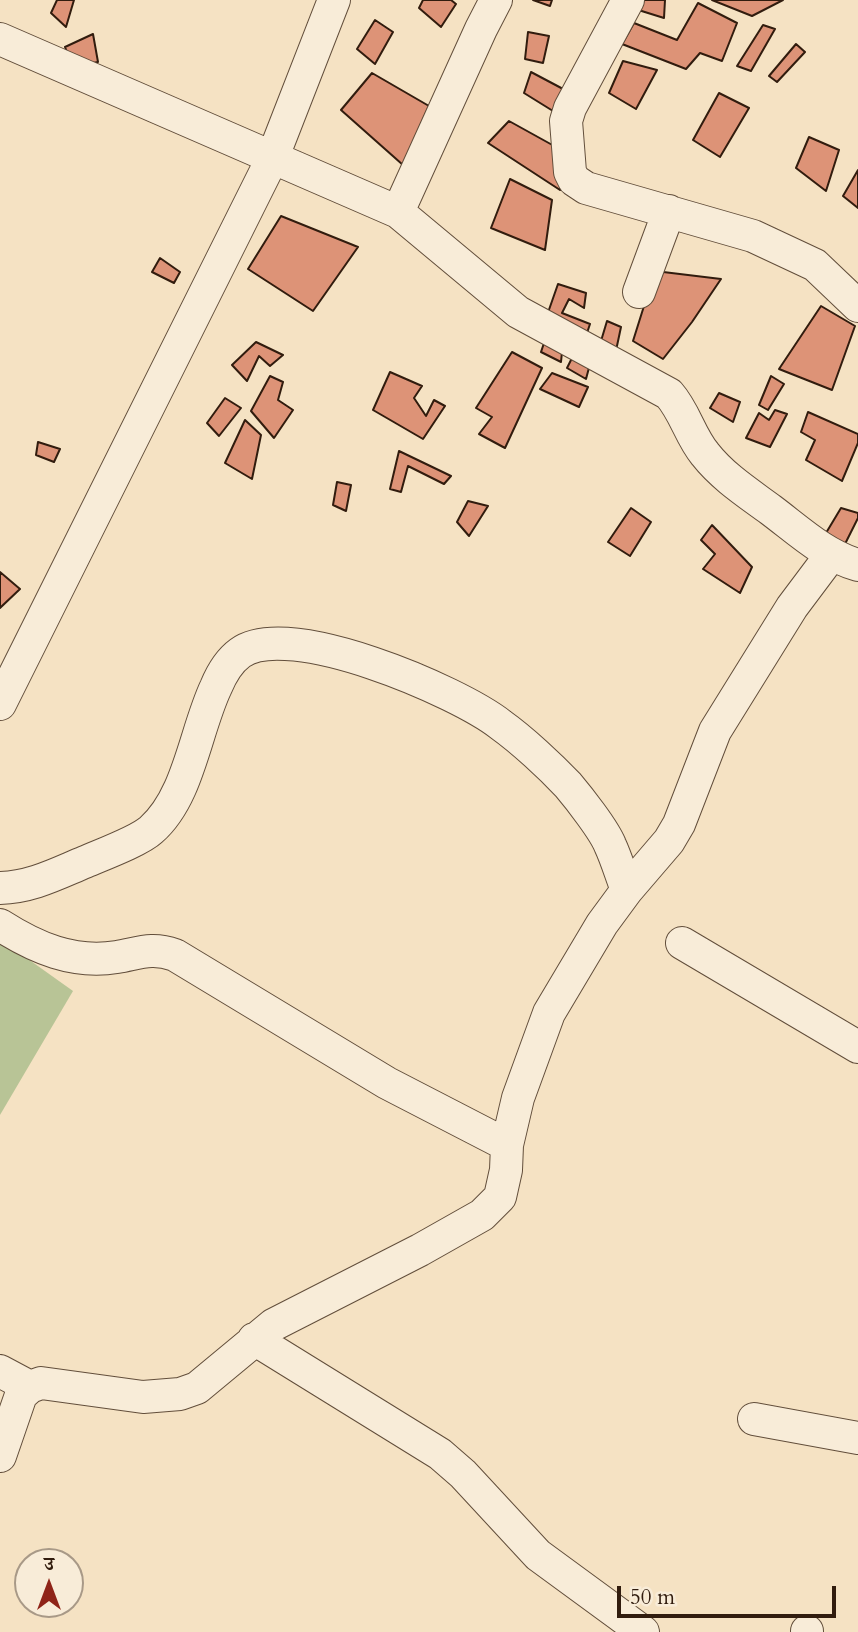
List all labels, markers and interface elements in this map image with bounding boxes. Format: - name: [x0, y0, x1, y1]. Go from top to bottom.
- north arrow: [14, 1548, 84, 1618]
- text: उ: [44, 1551, 54, 1577]
- scale bar: [620, 1572, 839, 1616]
- text: 50 m: [630, 1583, 675, 1612]

